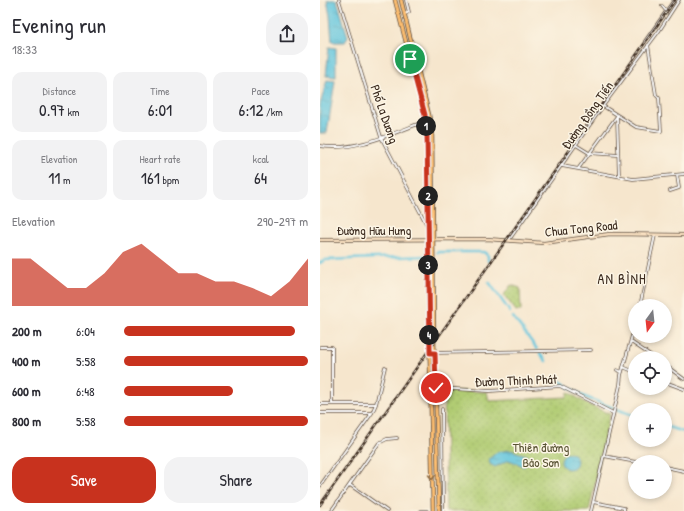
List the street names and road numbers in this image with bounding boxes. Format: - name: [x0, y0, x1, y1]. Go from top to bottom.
- street label: Đường Đồng Tiến: [557, 77, 617, 153]
- street label: Phố La Dương: [367, 82, 404, 146]
- street label: Chua Tong Road: [544, 215, 618, 241]
- street label: Đường Hữu Hưng: [337, 221, 412, 239]
- street label: Đường Thịnh Phát: [475, 370, 558, 390]

